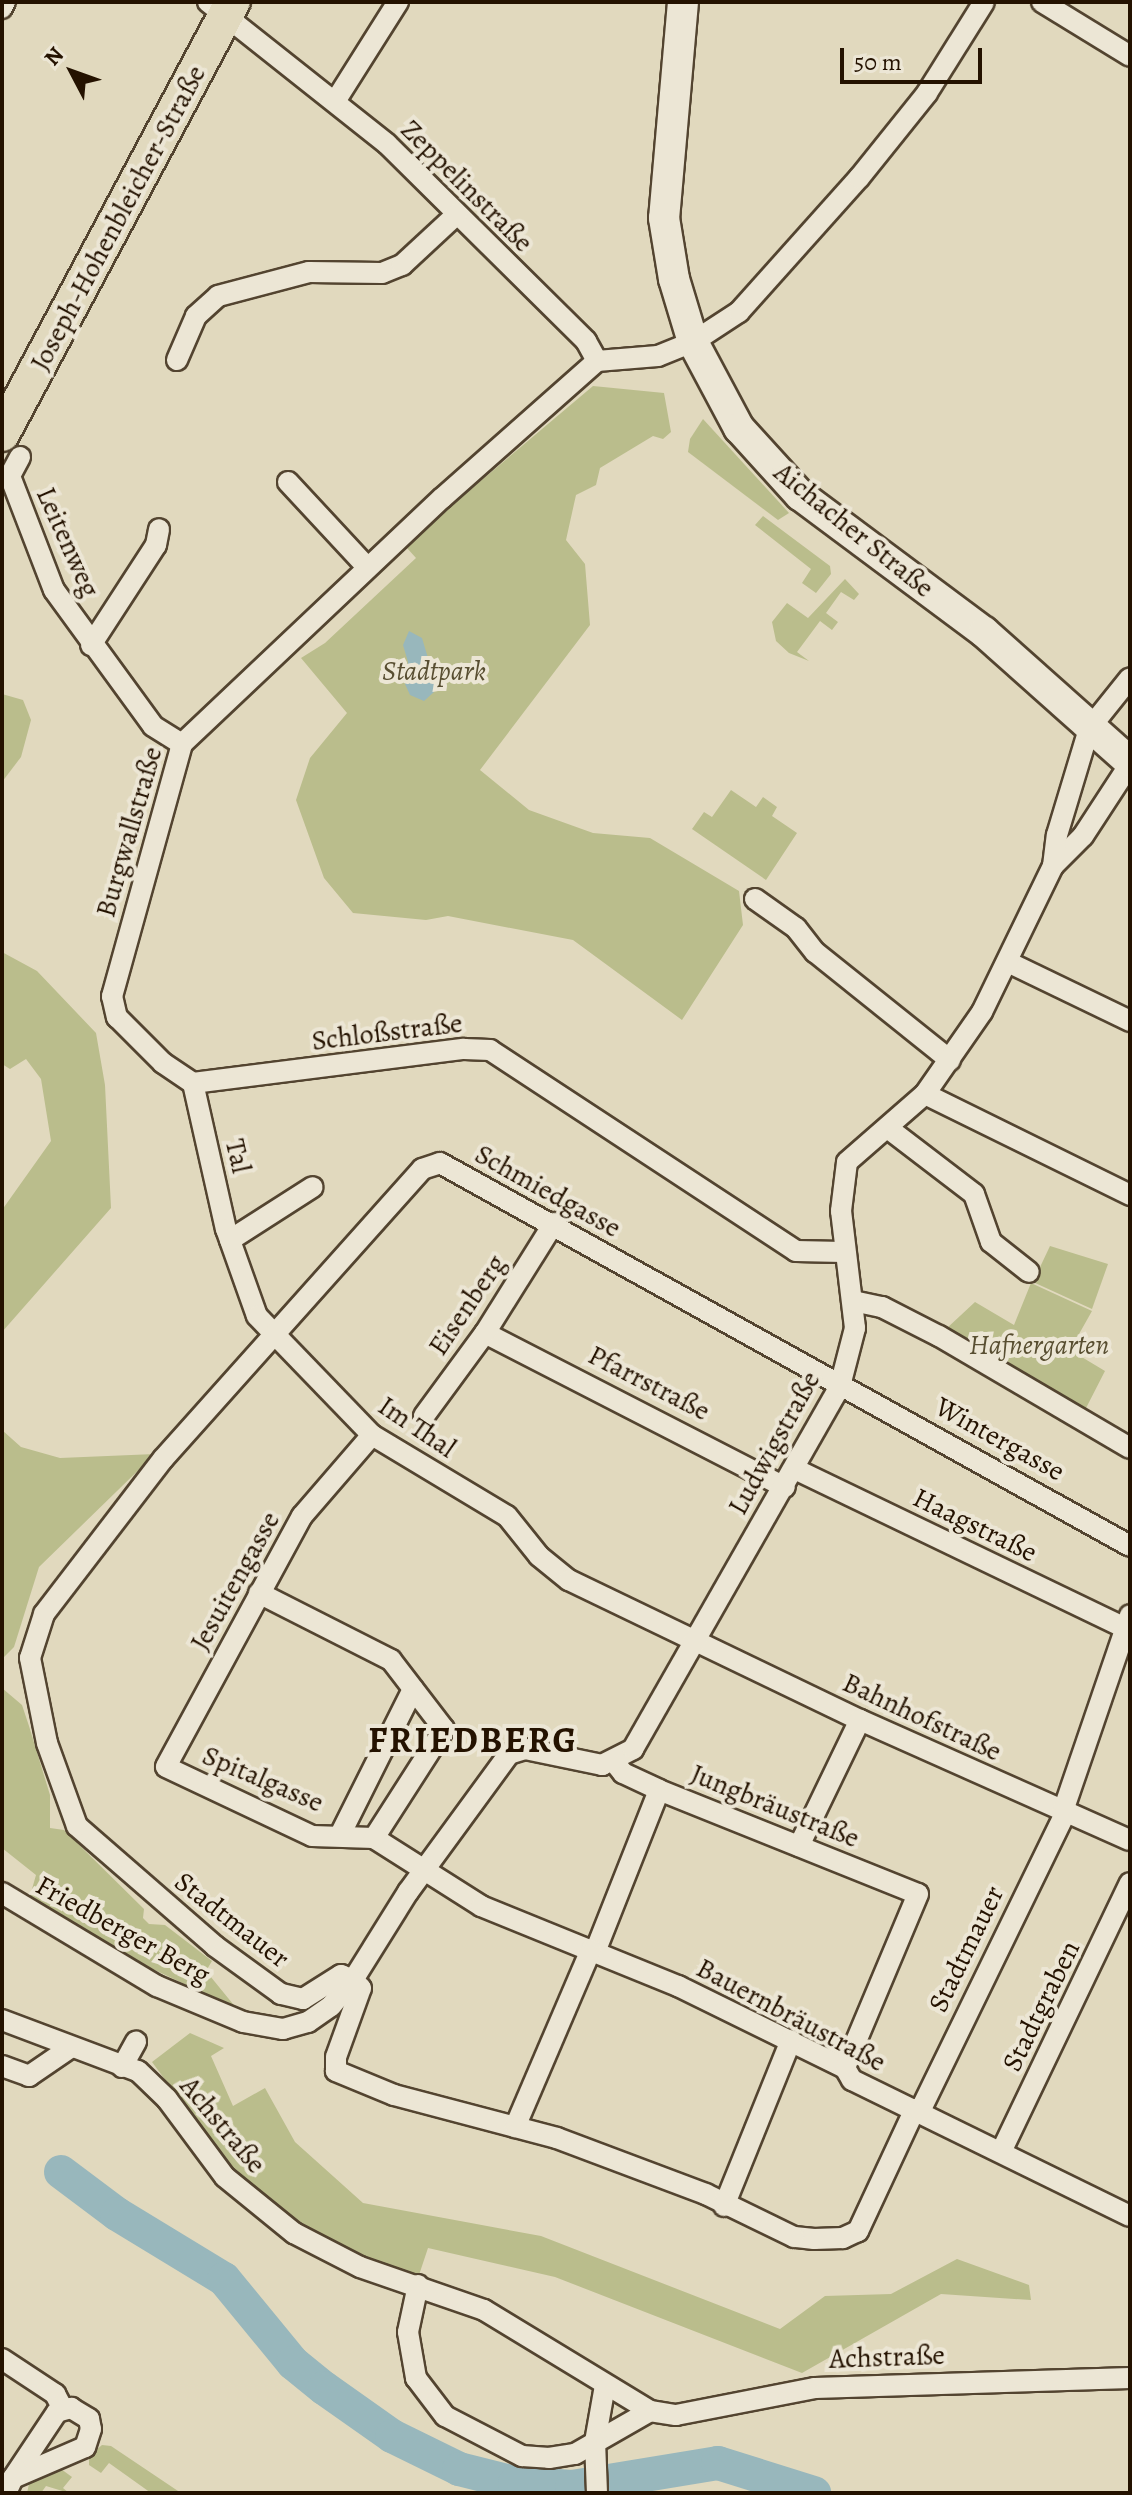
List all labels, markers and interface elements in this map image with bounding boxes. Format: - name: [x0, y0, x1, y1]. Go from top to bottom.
- north arrow: [32, 32, 112, 112]
- scale bar: [844, 32, 986, 82]
- text: N: [37, 40, 70, 72]
- text: 50 m: [854, 46, 902, 78]
- street label: Joseph-Hohenbleicher-Straße: [23, 60, 213, 376]
- street label: Zeppelinstraße: [394, 113, 540, 259]
- street label: Aichacher Straße: [767, 455, 941, 605]
- street label: Leitenweg: [29, 482, 107, 602]
- park label: Stadtpark: [382, 654, 486, 688]
- street label: Burgwallstraße: [89, 743, 169, 921]
- street label: Schloßstraße: [310, 1006, 464, 1058]
- street label: Tal: [218, 1136, 258, 1176]
- street label: Schmiedgasse: [469, 1137, 627, 1245]
- street label: Eisenberg: [421, 1248, 513, 1362]
- park label: Hafnergarten: [969, 1328, 1109, 1362]
- street label: Pfarrstraße: [583, 1338, 715, 1428]
- street label: Ludwigstraße: [721, 1365, 827, 1521]
- street label: Im Thal: [372, 1389, 462, 1465]
- street label: Wintergasse: [930, 1390, 1070, 1488]
- street label: Haagstraße: [908, 1481, 1042, 1569]
- street label: Jesuitengasse: [183, 1506, 287, 1656]
- street label: Bahnhofstraße: [837, 1666, 1007, 1768]
- district label: FRIEDBERG: [368, 1718, 578, 1762]
- street label: Spitalgasse: [197, 1738, 329, 1820]
- street label: Jungbräustraße: [686, 1757, 864, 1855]
- street label: Stadtmauer: [168, 1865, 296, 1975]
- street label: Friedberger Berg: [30, 1868, 216, 1992]
- street label: Stadtmauer: [921, 1880, 1011, 2018]
- street label: Stadtgraben: [995, 1935, 1087, 2077]
- street label: Bauernbräustraße: [691, 1951, 891, 2079]
- street label: Achstraße: [173, 2070, 273, 2180]
- street label: Achstraße: [829, 2338, 945, 2376]

